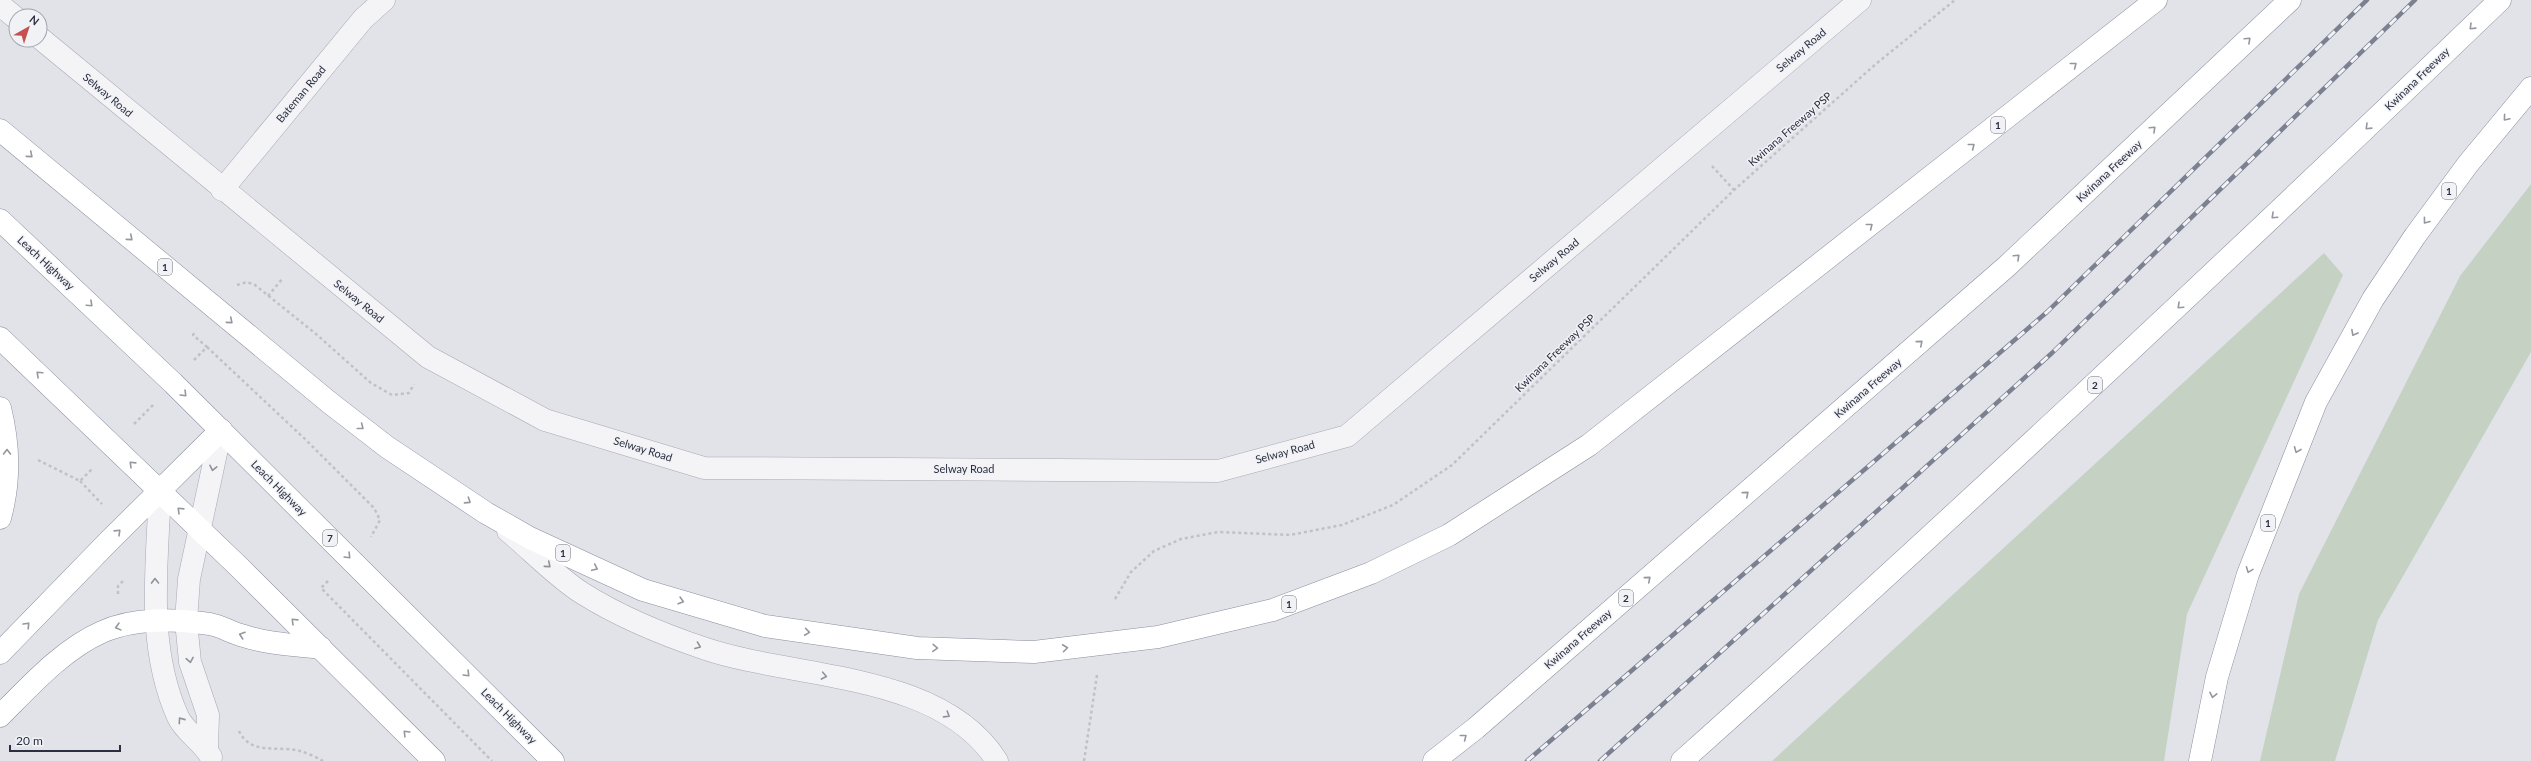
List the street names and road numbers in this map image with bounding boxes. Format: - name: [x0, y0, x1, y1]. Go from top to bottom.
- street label: Selway Road: [1773, 25, 1828, 74]
- street label: Kwinana Freeway: [2382, 44, 2452, 113]
- street label: Bateman Road: [273, 63, 328, 125]
- street label: Selway Road: [81, 70, 136, 119]
- street label: Kwinana Freeway PSP: [1745, 89, 1834, 168]
- road number: 1: [1991, 117, 2005, 133]
- street label: Kwinana Freeway: [2073, 137, 2144, 204]
- road number: 1: [2442, 183, 2456, 199]
- street label: Leach Highway: [15, 233, 78, 293]
- street label: Selway Road: [1526, 235, 1581, 284]
- road number: 1: [158, 259, 172, 275]
- street label: Selway Road: [332, 276, 387, 325]
- street label: Kwinana Freeway PSP: [1512, 311, 1598, 394]
- street label: Kwinana Freeway: [1831, 355, 1904, 420]
- road number: 2: [2088, 377, 2102, 393]
- street label: Selway Road: [612, 433, 674, 464]
- street label: Selway Road: [1254, 437, 1316, 466]
- street label: Leach Highway: [249, 457, 310, 518]
- street label: Selway Road: [934, 462, 994, 475]
- road number: 1: [2261, 515, 2275, 531]
- road number: 7: [323, 530, 337, 546]
- road number: 1: [556, 545, 570, 561]
- road number: 2: [1619, 590, 1633, 606]
- road number: 1: [1282, 596, 1296, 612]
- street label: Kwinana Freeway: [1541, 606, 1614, 671]
- street label: Leach Highway: [479, 685, 540, 746]

